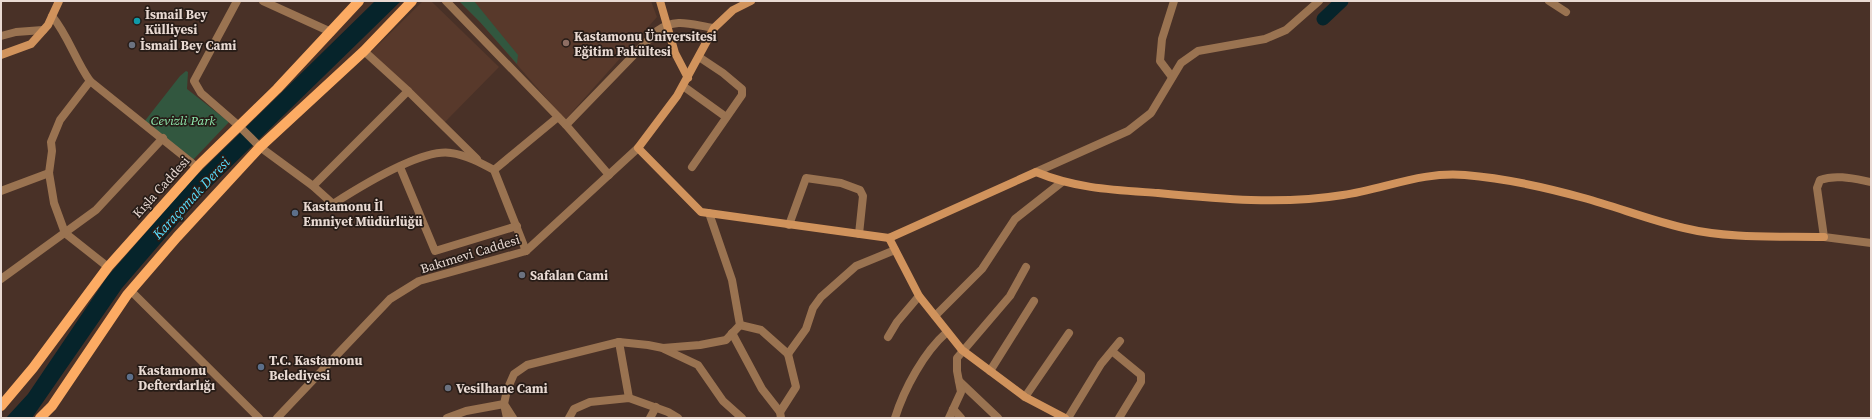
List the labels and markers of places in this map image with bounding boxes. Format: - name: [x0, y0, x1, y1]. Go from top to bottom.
- place label: İsmail Bey Külliyesi: [145, 6, 208, 38]
- marker: İsmail Bey Külliyesi: [132, 16, 142, 26]
- place label: Kastamonu Üniversitesi Eğitim Fakültesi: [574, 28, 717, 60]
- place label: İsmail Bey Cami: [140, 37, 236, 54]
- marker: Kastamonu Üniversitesi Eğitim Fakültesi: [561, 38, 571, 48]
- marker: İsmail Bey Cami: [127, 40, 137, 50]
- place label: Kastamonu İl Emniyet Müdürlüğü: [303, 198, 423, 230]
- marker: Kastamonu İl Emniyet Müdürlüğü: [290, 208, 300, 218]
- place label: Safalan Cami: [530, 267, 608, 284]
- marker: Safalan Cami: [517, 270, 527, 280]
- place label: T.C. Kastamonu Belediyesi: [269, 352, 363, 384]
- place label: Kastamonu Defterdarlığı: [138, 362, 215, 394]
- marker: T.C. Kastamonu Belediyesi: [256, 362, 266, 372]
- marker: Kastamonu Defterdarlığı: [125, 372, 135, 382]
- place label: Vesilhane Cami: [456, 380, 548, 397]
- marker: Vesilhane Cami: [443, 383, 453, 393]

